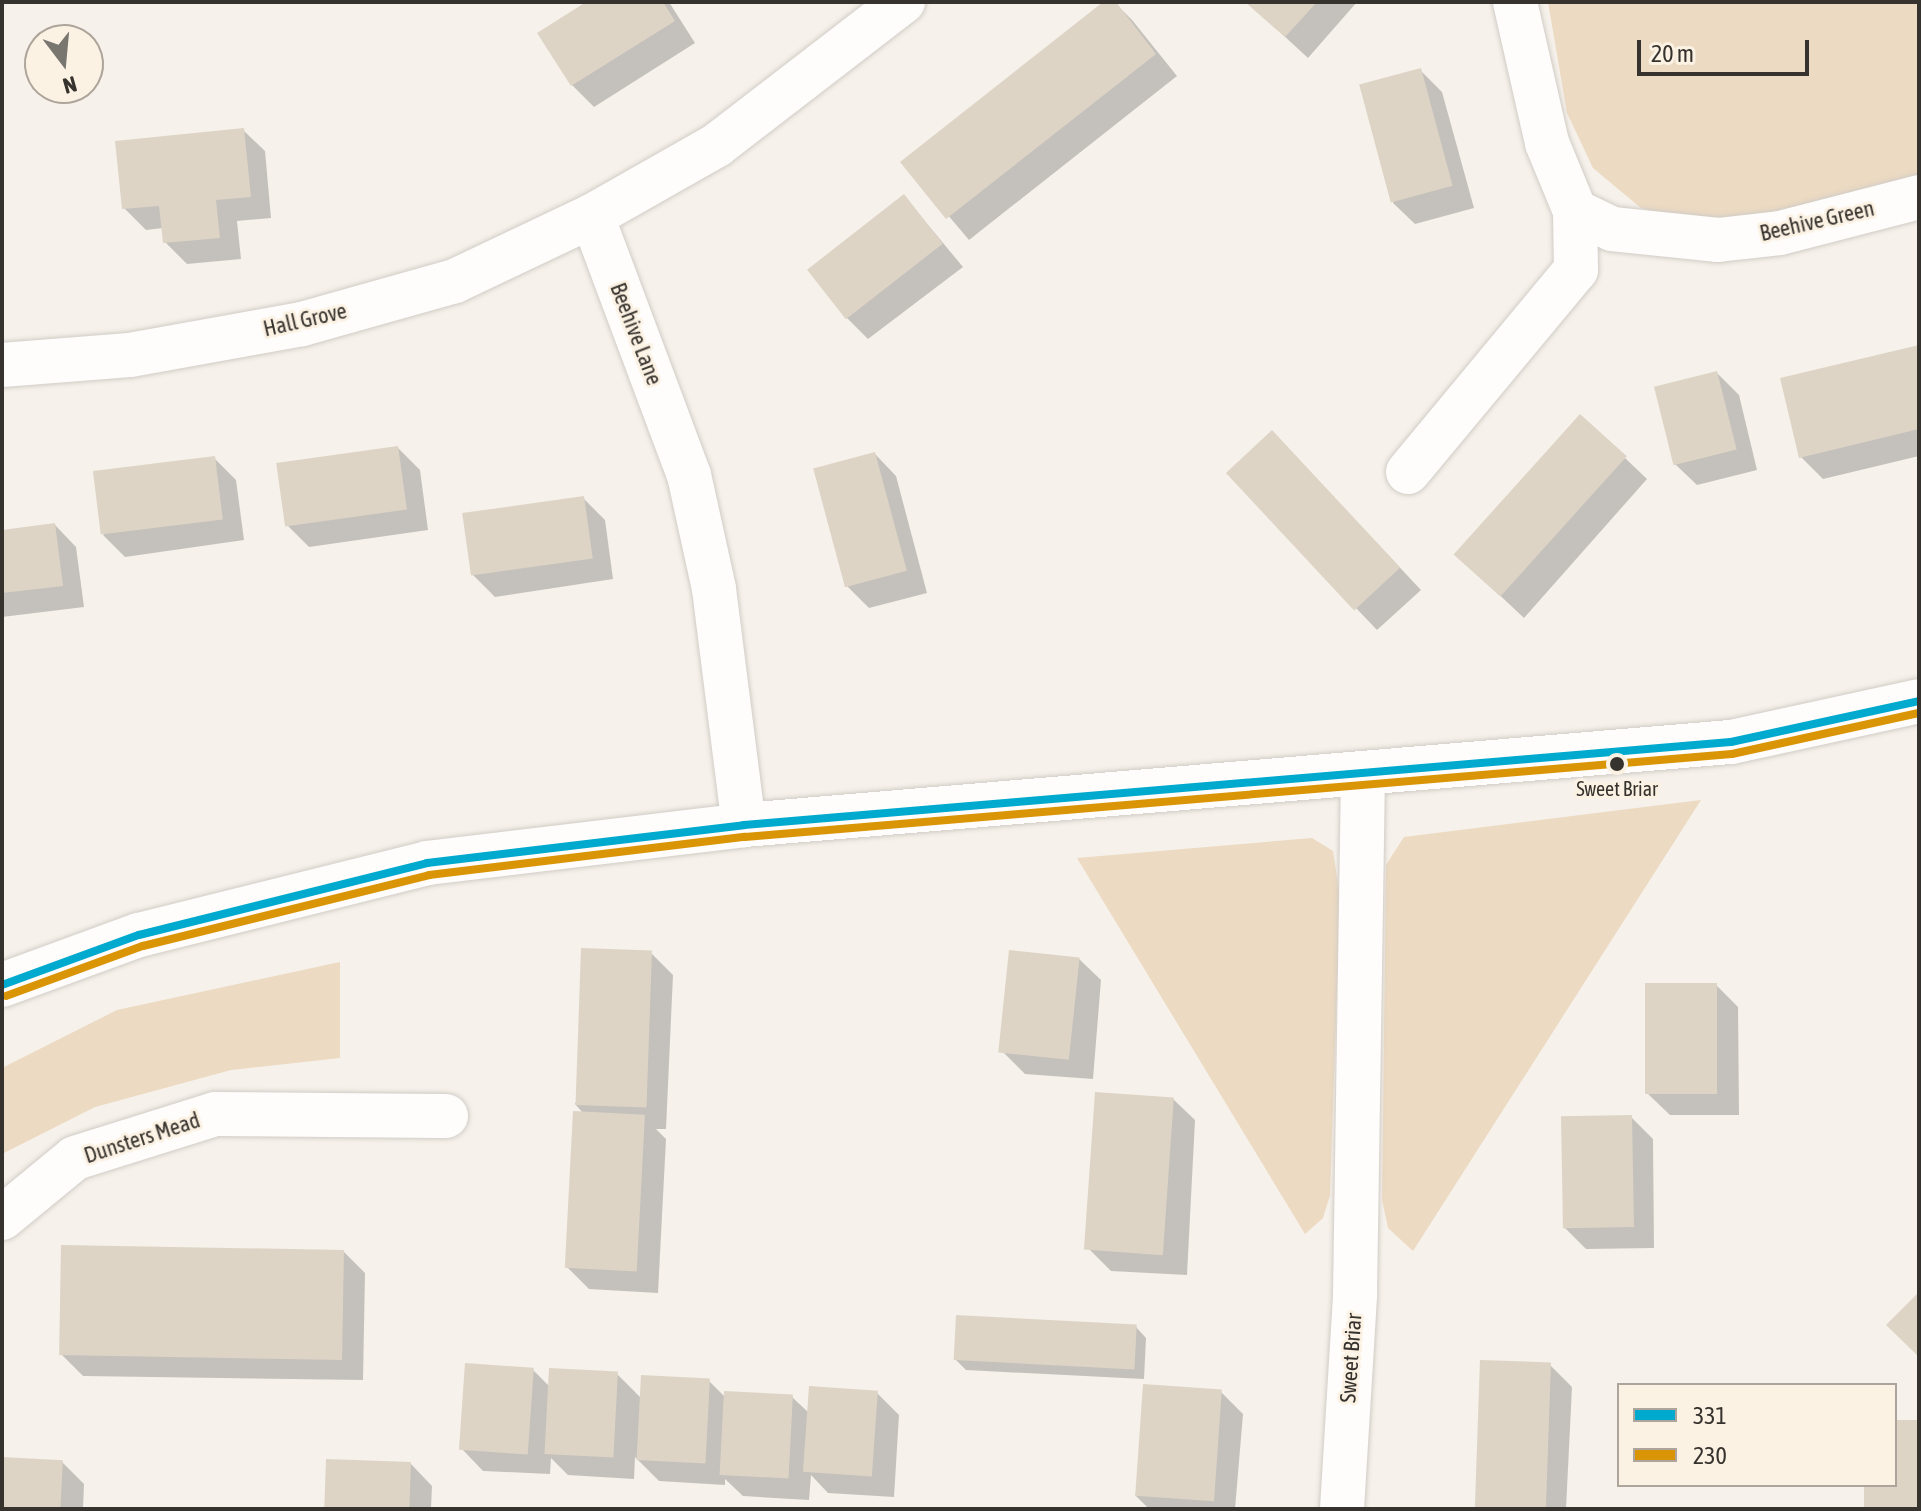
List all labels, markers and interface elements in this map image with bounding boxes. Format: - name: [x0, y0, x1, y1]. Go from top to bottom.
- north arrow: [24, 24, 104, 104]
- scale bar: [1641, 24, 1813, 74]
- text: 20 m: [1651, 40, 1694, 67]
- text: N: [60, 71, 80, 99]
- street label: Beehive Green: [1757, 195, 1877, 247]
- street label: Beehive Lane: [604, 279, 668, 389]
- street label: Hall Grove: [261, 298, 349, 342]
- marker: Sweet Briar: [1609, 756, 1625, 772]
- place label: Sweet Briar: [1576, 776, 1658, 800]
- street label: Dunsters Mead: [81, 1107, 203, 1169]
- street label: Sweet Briar: [1335, 1312, 1367, 1404]
- legend: [1617, 1383, 1897, 1487]
- text: 331: [1693, 1402, 1727, 1429]
- text: 230: [1693, 1442, 1727, 1469]

